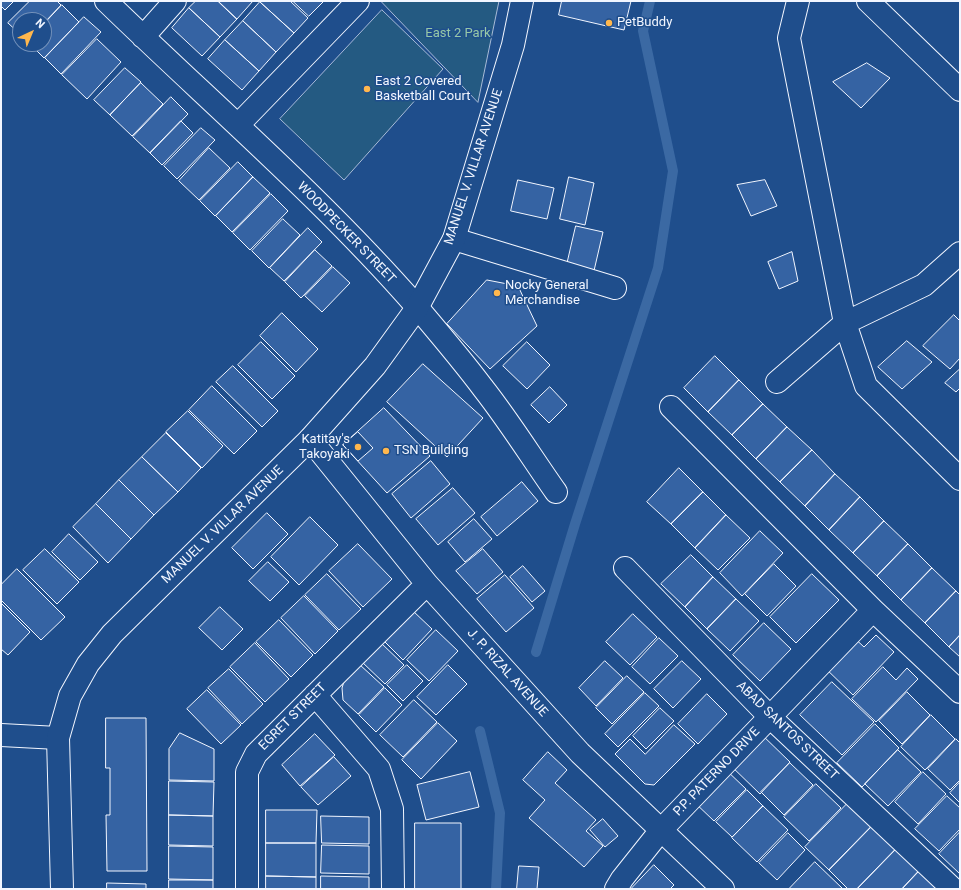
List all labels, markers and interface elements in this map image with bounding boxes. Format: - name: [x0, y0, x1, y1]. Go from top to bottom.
- north arrow: [12, 12, 52, 52]
- place label: PetBuddy: [617, 15, 672, 31]
- text: N: [33, 16, 47, 31]
- marker: PetBuddy: [604, 18, 614, 28]
- park label: East 2 Park: [425, 26, 491, 42]
- place label: East 2 Covered Basketball Court: [375, 74, 470, 105]
- marker: East 2 Covered Basketball Court: [362, 84, 372, 94]
- street label: MANUEL V. VILLAR AVENUE: [441, 87, 507, 247]
- street label: WOODPECKER STREET: [294, 179, 398, 287]
- place label: Nocky General Merchandise: [505, 278, 589, 309]
- marker: Nocky General Merchandise: [492, 288, 502, 298]
- place label: Katitay's Takoyaki: [299, 432, 350, 463]
- marker: Katitay's Takoyaki: [353, 442, 363, 452]
- place label: TSN Building: [394, 443, 468, 459]
- marker: TSN Building: [381, 446, 391, 456]
- street label: MANUEL V. VILLAR AVENUE: [159, 463, 287, 587]
- street label: J. P. RIZAL AVENUE: [463, 626, 551, 720]
- street label: ABAD SANTOS STREET: [733, 678, 841, 784]
- street label: EGRET STREET: [256, 680, 330, 754]
- street label: P.P. PATERNO DRIVE: [671, 724, 763, 820]

